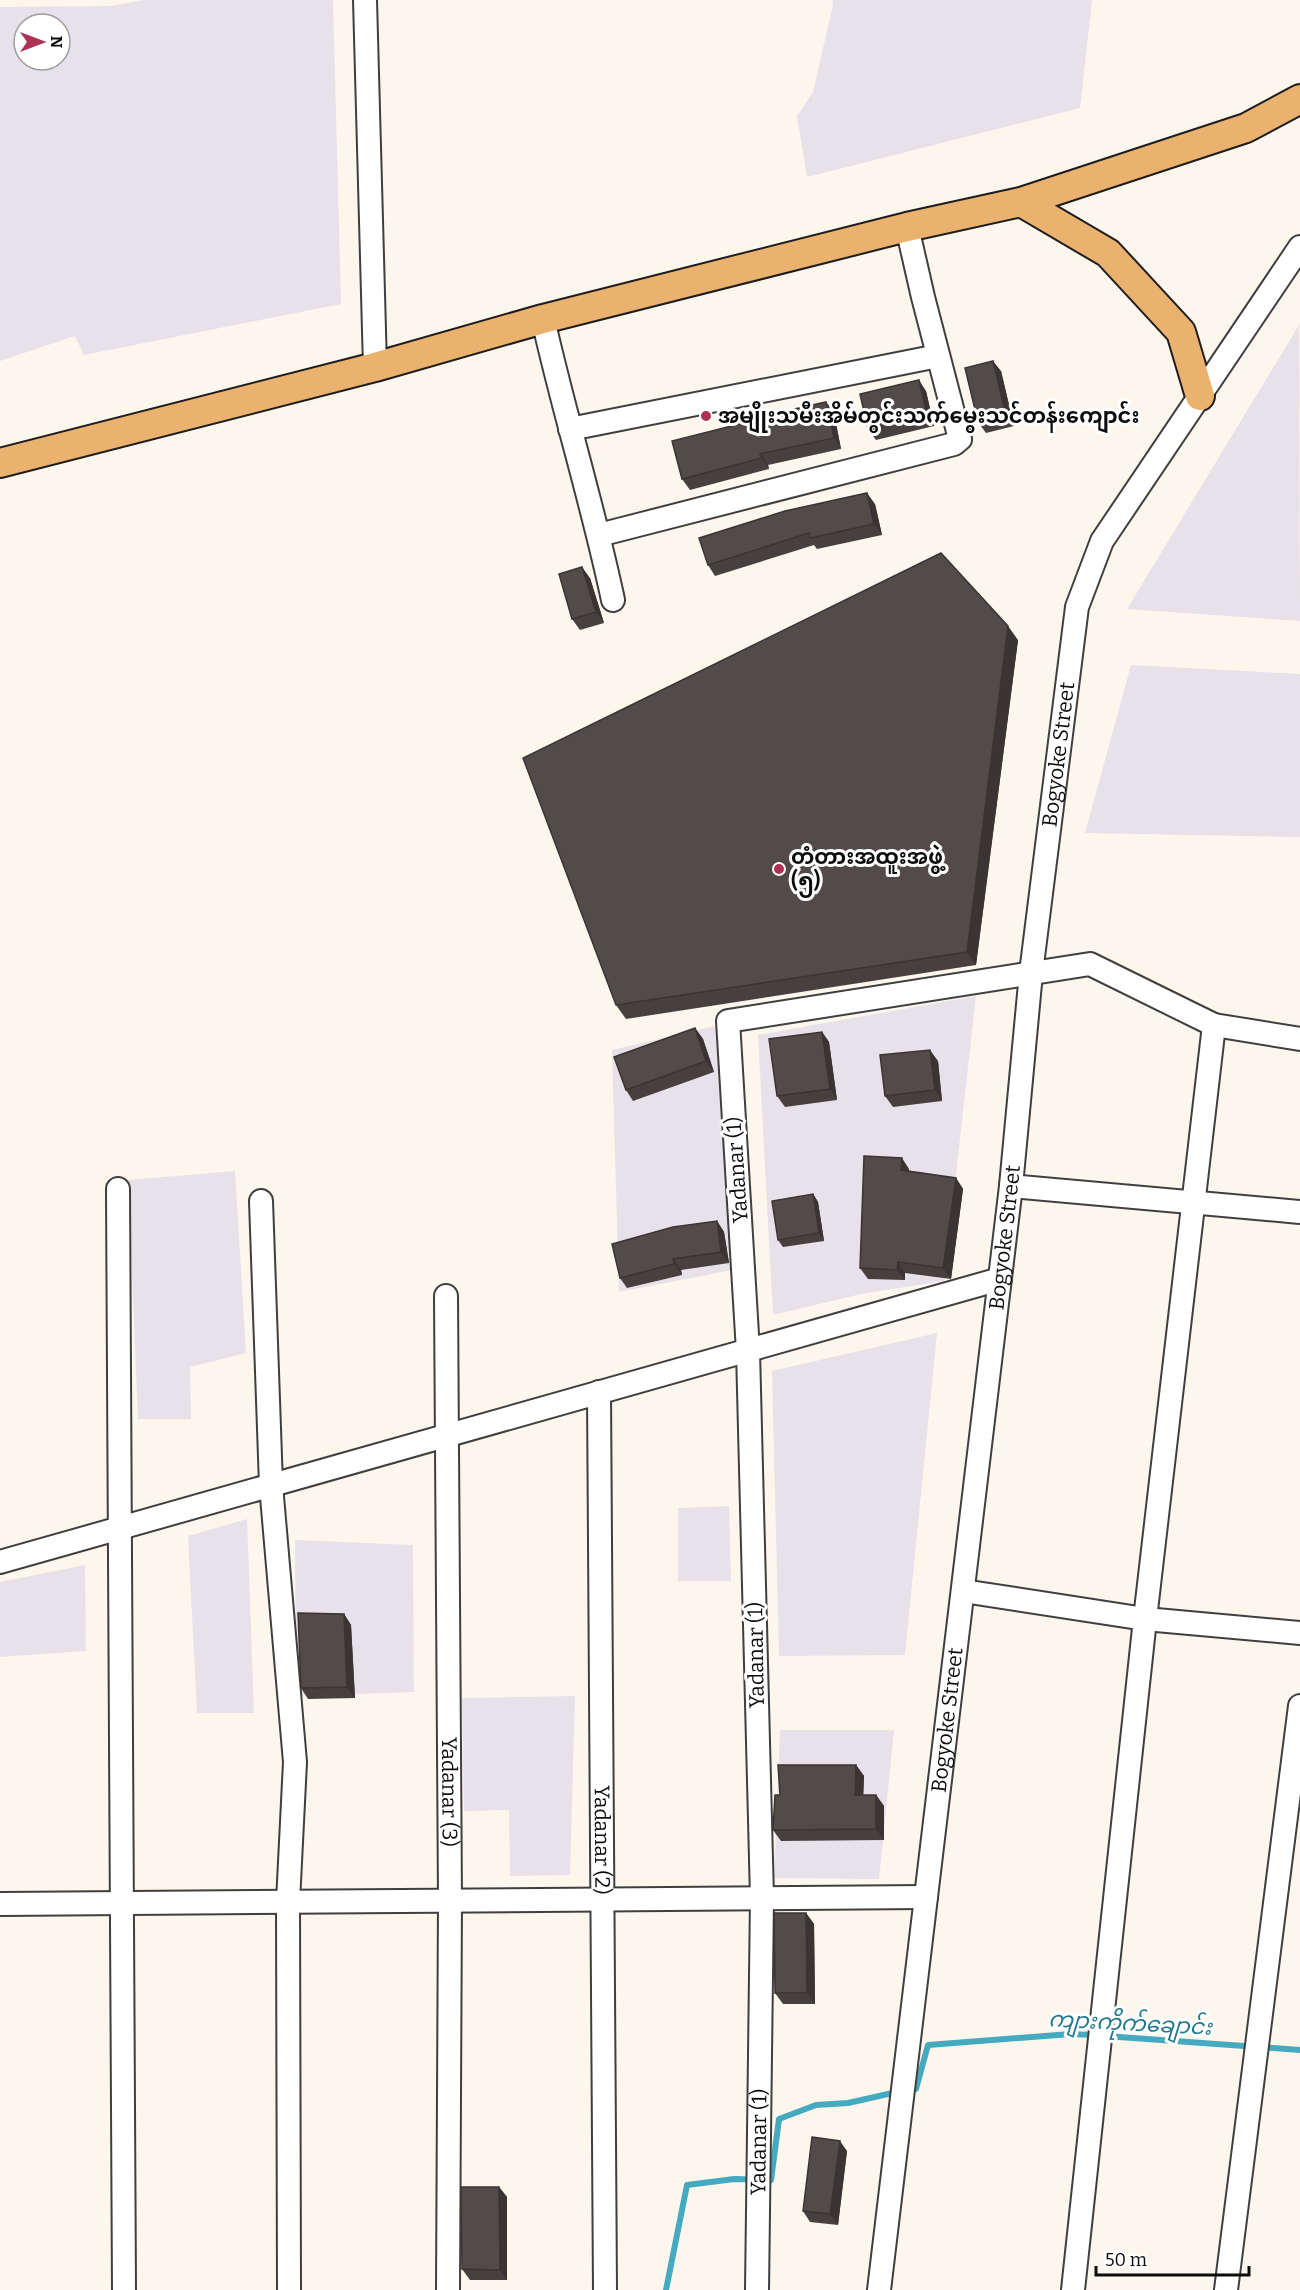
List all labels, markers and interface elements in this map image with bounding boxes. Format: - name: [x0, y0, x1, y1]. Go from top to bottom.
- north arrow: [12, 12, 72, 72]
- text: N: [47, 36, 66, 48]
- place label: အမျိုးသမီးအိမ်တွင်းသက်မွေးသင်တန်းကျောင်း: [718, 400, 1139, 434]
- marker: အမျိုးသမီးအိမ်တွင်းသက်မွေးသင်တန်းကျောင်း: [699, 409, 713, 423]
- street label: Bogyoke Street: [1036, 680, 1081, 829]
- place label: တံတားအထူးအဖွဲ့ (၅): [791, 844, 946, 898]
- marker: တံတားအထူးအဖွဲ့ (၅): [772, 862, 786, 876]
- street label: Yadanar (1): [720, 1116, 754, 1224]
- street label: Bogyoke Street: [983, 1163, 1026, 1311]
- street label: Yadanar (1): [742, 1602, 770, 1708]
- street label: Bogyoke Street: [926, 1646, 969, 1794]
- street label: Yadanar (3): [436, 1737, 463, 1847]
- street label: Yadanar (2): [589, 1785, 615, 1895]
- water label: ကျားကိုက်ချောင်း: [1047, 2003, 1214, 2046]
- street label: Yadanar (1): [745, 2089, 773, 2195]
- scale bar: [1096, 2239, 1249, 2277]
- text: 50 m: [1105, 2249, 1147, 2271]

